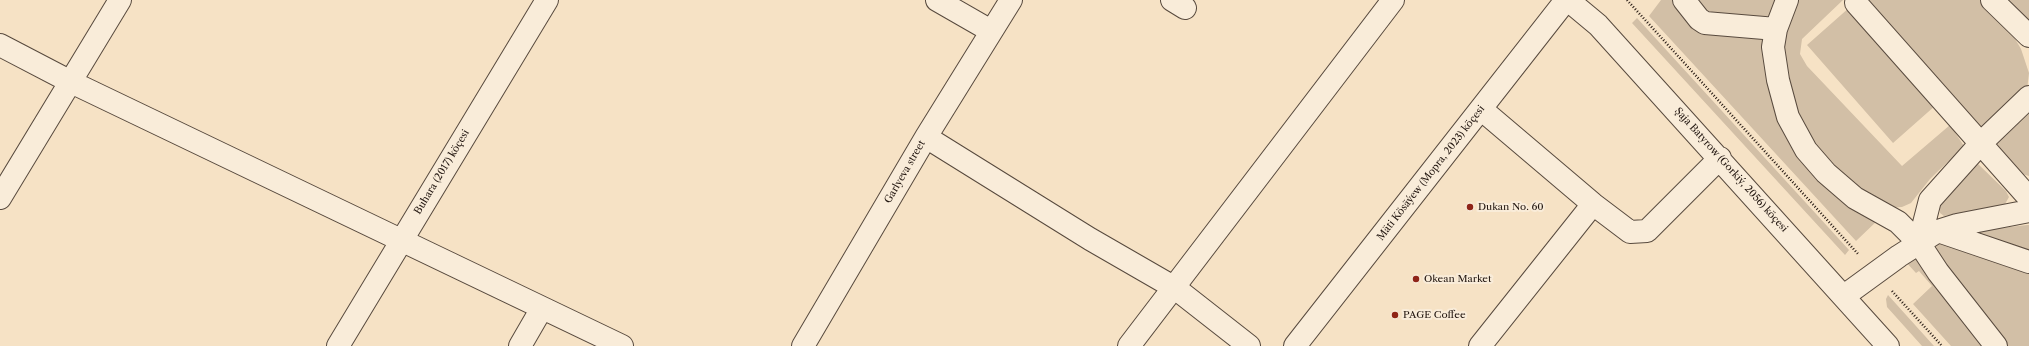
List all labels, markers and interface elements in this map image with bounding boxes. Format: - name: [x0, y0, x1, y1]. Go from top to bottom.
- street label: Mäti Kösäýew (Mopra, 2023) köçesi: [1375, 103, 1487, 243]
- street label: Şaja Batyrow (Gorkiý, 2056) köçesi: [1672, 105, 1790, 235]
- street label: Buhara (2017) köçesi: [412, 128, 472, 216]
- street label: Garlyeva street: [882, 138, 928, 206]
- place label: Dukan No. 60: [1478, 201, 1544, 213]
- marker: Dukan No. 60: [1465, 202, 1475, 212]
- place label: Okean Market: [1424, 273, 1491, 285]
- marker: Okean Market: [1411, 274, 1421, 284]
- place label: PAGE Coffee: [1403, 309, 1466, 321]
- marker: PAGE Coffee: [1390, 310, 1400, 320]

